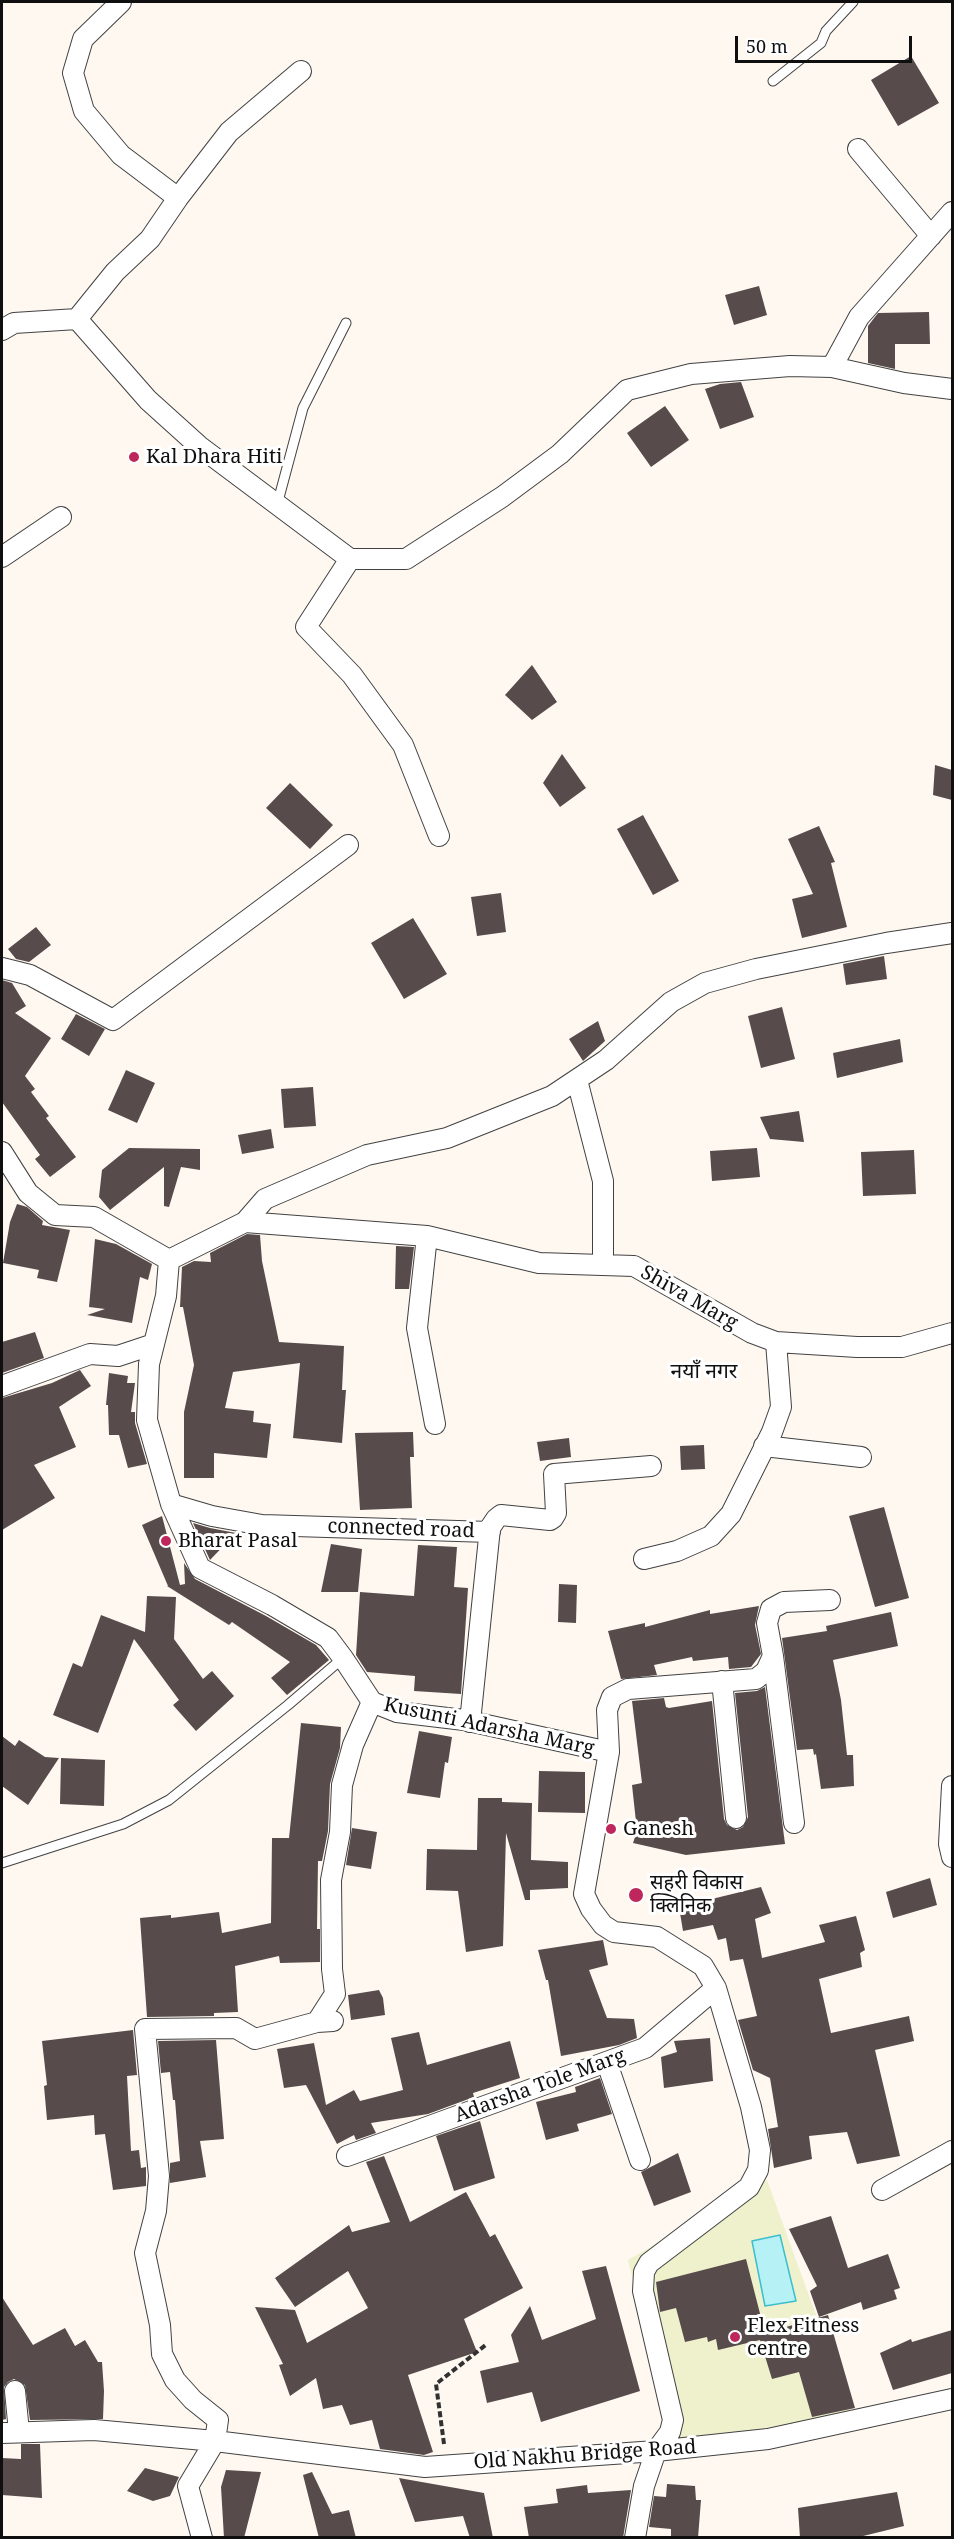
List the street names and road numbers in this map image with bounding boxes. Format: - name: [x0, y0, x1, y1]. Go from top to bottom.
- street label: Shiva Marg: [636, 1261, 742, 1335]
- street label: connected road: [327, 1514, 475, 1544]
- street label: Kusunti Adarsha Marg: [382, 1693, 596, 1761]
- street label: Adarsha Tole Marg: [451, 2044, 629, 2128]
- street label: Old Nakhu Bridge Road: [473, 2435, 697, 2475]

